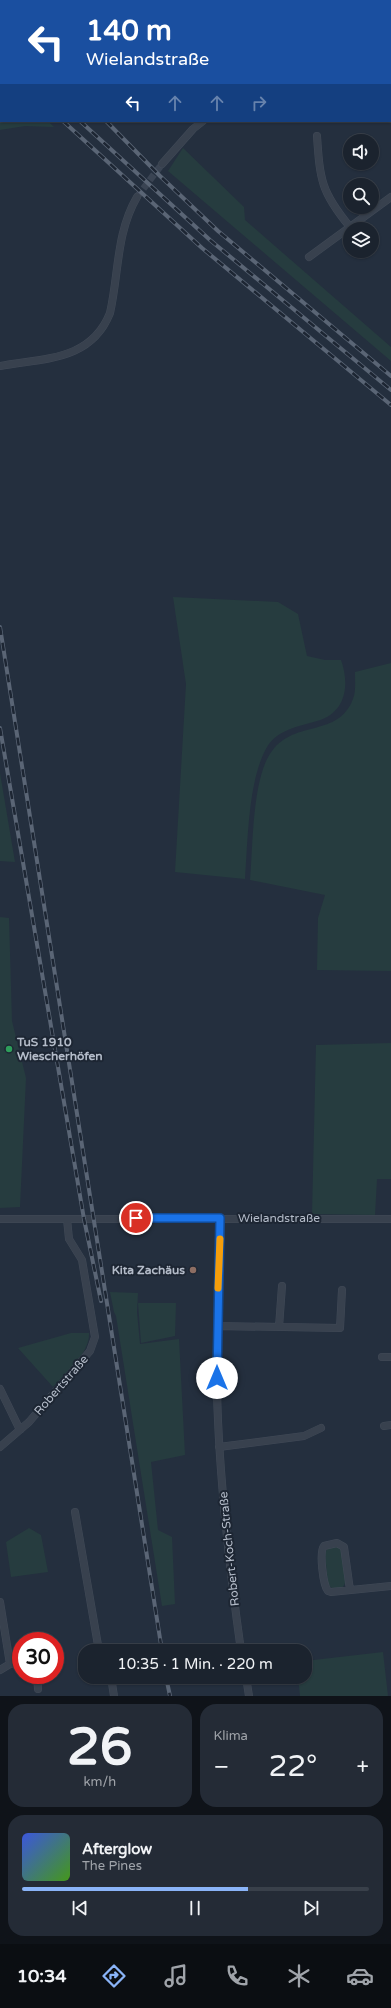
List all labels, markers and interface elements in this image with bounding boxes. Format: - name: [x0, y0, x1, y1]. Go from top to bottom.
- text: 140 m: [86, 14, 172, 48]
- icon: left: [20, 16, 72, 68]
- text: Wielandstraße: [86, 48, 209, 70]
- icon: left: [122, 92, 144, 114]
- icon: ahead: [164, 92, 186, 114]
- icon: ahead: [206, 92, 228, 114]
- icon: right: [248, 92, 270, 114]
- map controls: [343, 134, 379, 258]
- button: sound: [343, 134, 379, 170]
- button: search: [343, 178, 379, 214]
- button: layers: [343, 222, 379, 258]
- place label: TuS 1910 Wiescherhöfen: [16, 1035, 103, 1063]
- marker: TuS 1910 Wiescherhöfen: [4, 1044, 14, 1054]
- pin: [119, 1201, 153, 1235]
- icon: arrive: [125, 1207, 147, 1229]
- street label: Wielandstraße: [238, 1211, 320, 1225]
- place label: Kita Zachäus: [112, 1263, 185, 1277]
- marker: Kita Zachäus: [188, 1265, 198, 1275]
- street label: Robertstraße: [31, 1352, 91, 1418]
- position arrow: [196, 1357, 238, 1399]
- street label: Robert-Koch-Straße: [216, 1491, 242, 1607]
- speed limit sign: 30: [12, 1632, 64, 1684]
- text: 10:35 · 1 Min. · 220 m: [117, 1655, 273, 1673]
- text: 26: [67, 1716, 132, 1779]
- text: Klima: [214, 1728, 248, 1744]
- text: 22°: [268, 1748, 317, 1785]
- text: −: [214, 1754, 229, 1780]
- text: +: [357, 1754, 369, 1780]
- text: km/h: [83, 1774, 116, 1790]
- text: Afterglow: [82, 1840, 152, 1858]
- text: The Pines: [82, 1858, 142, 1874]
- icon: previous: [69, 1897, 91, 1919]
- icon: pause: [184, 1897, 206, 1919]
- icon: next: [300, 1897, 322, 1919]
- icon: directions: [100, 1962, 128, 1990]
- icon: music: [162, 1962, 190, 1990]
- icon: phone: [223, 1962, 251, 1990]
- icon: climate: [285, 1962, 313, 1990]
- icon: car: [346, 1962, 374, 1990]
- text: 10:34: [17, 1965, 67, 1987]

